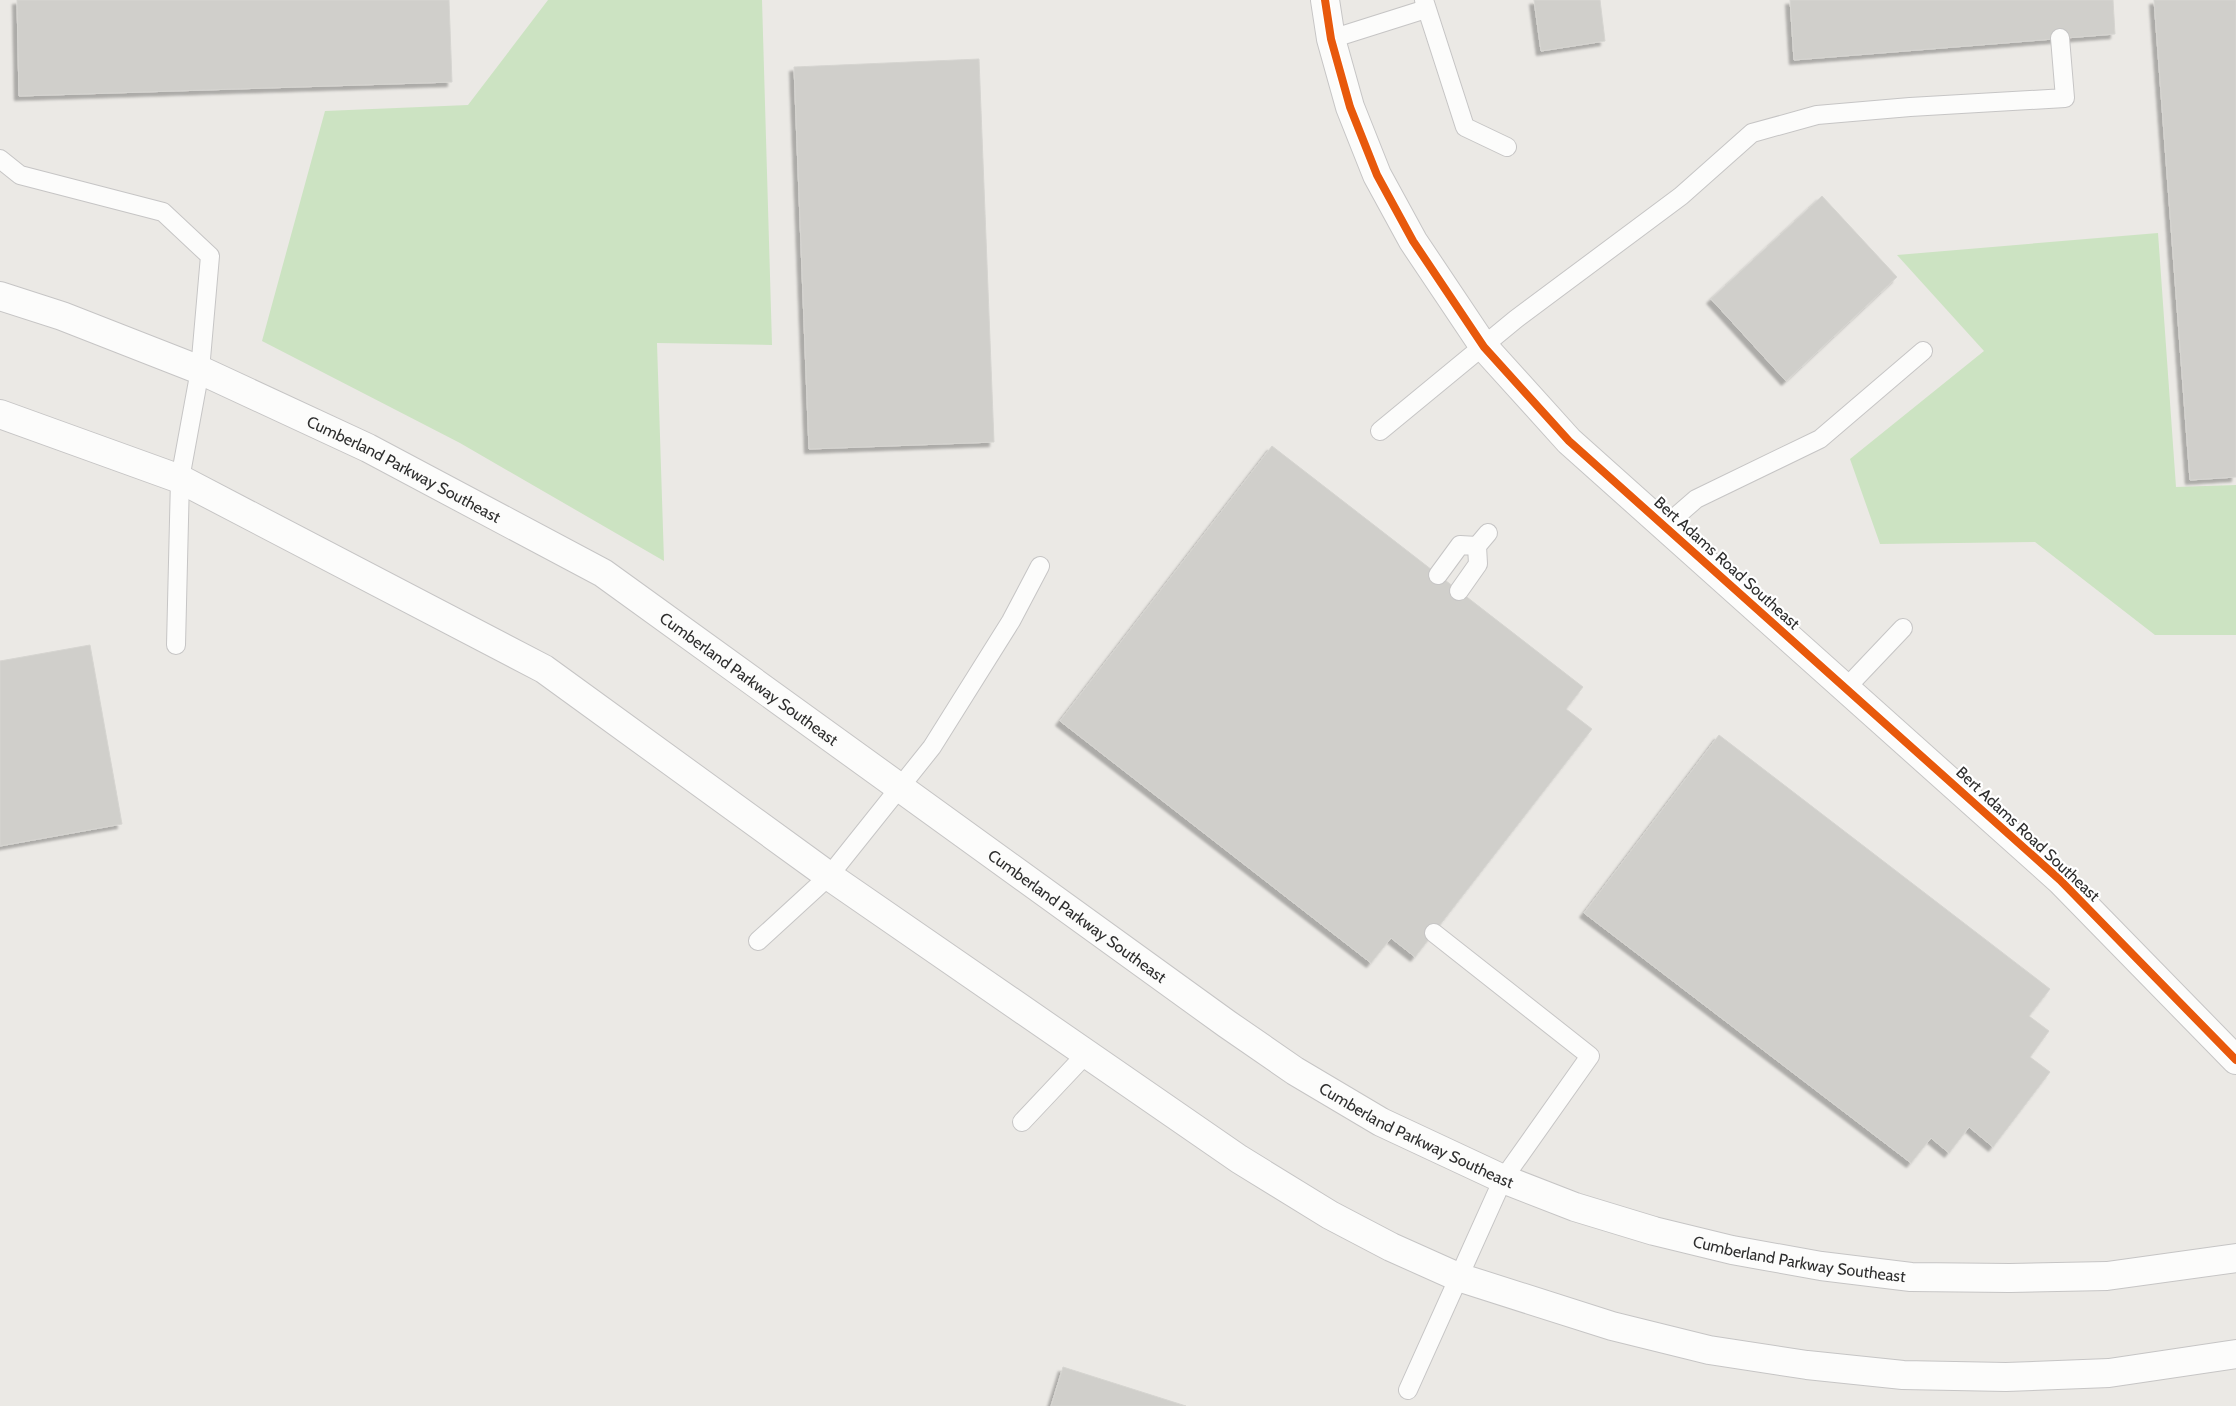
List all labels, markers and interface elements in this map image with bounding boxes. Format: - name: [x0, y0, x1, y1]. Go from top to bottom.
- street label: Cumberland Parkway Southeast: [304, 412, 505, 527]
- street label: Bert Adams Road Southeast: [1650, 493, 1804, 634]
- street label: Cumberland Parkway Southeast: [656, 608, 842, 750]
- street label: Bert Adams Road Southeast: [1952, 763, 2104, 906]
- street label: Cumberland Parkway Southeast: [985, 845, 1171, 987]
- street label: Cumberland Parkway Southeast: [1316, 1078, 1517, 1192]
- street label: Cumberland Parkway Southeast: [1691, 1231, 1907, 1286]

